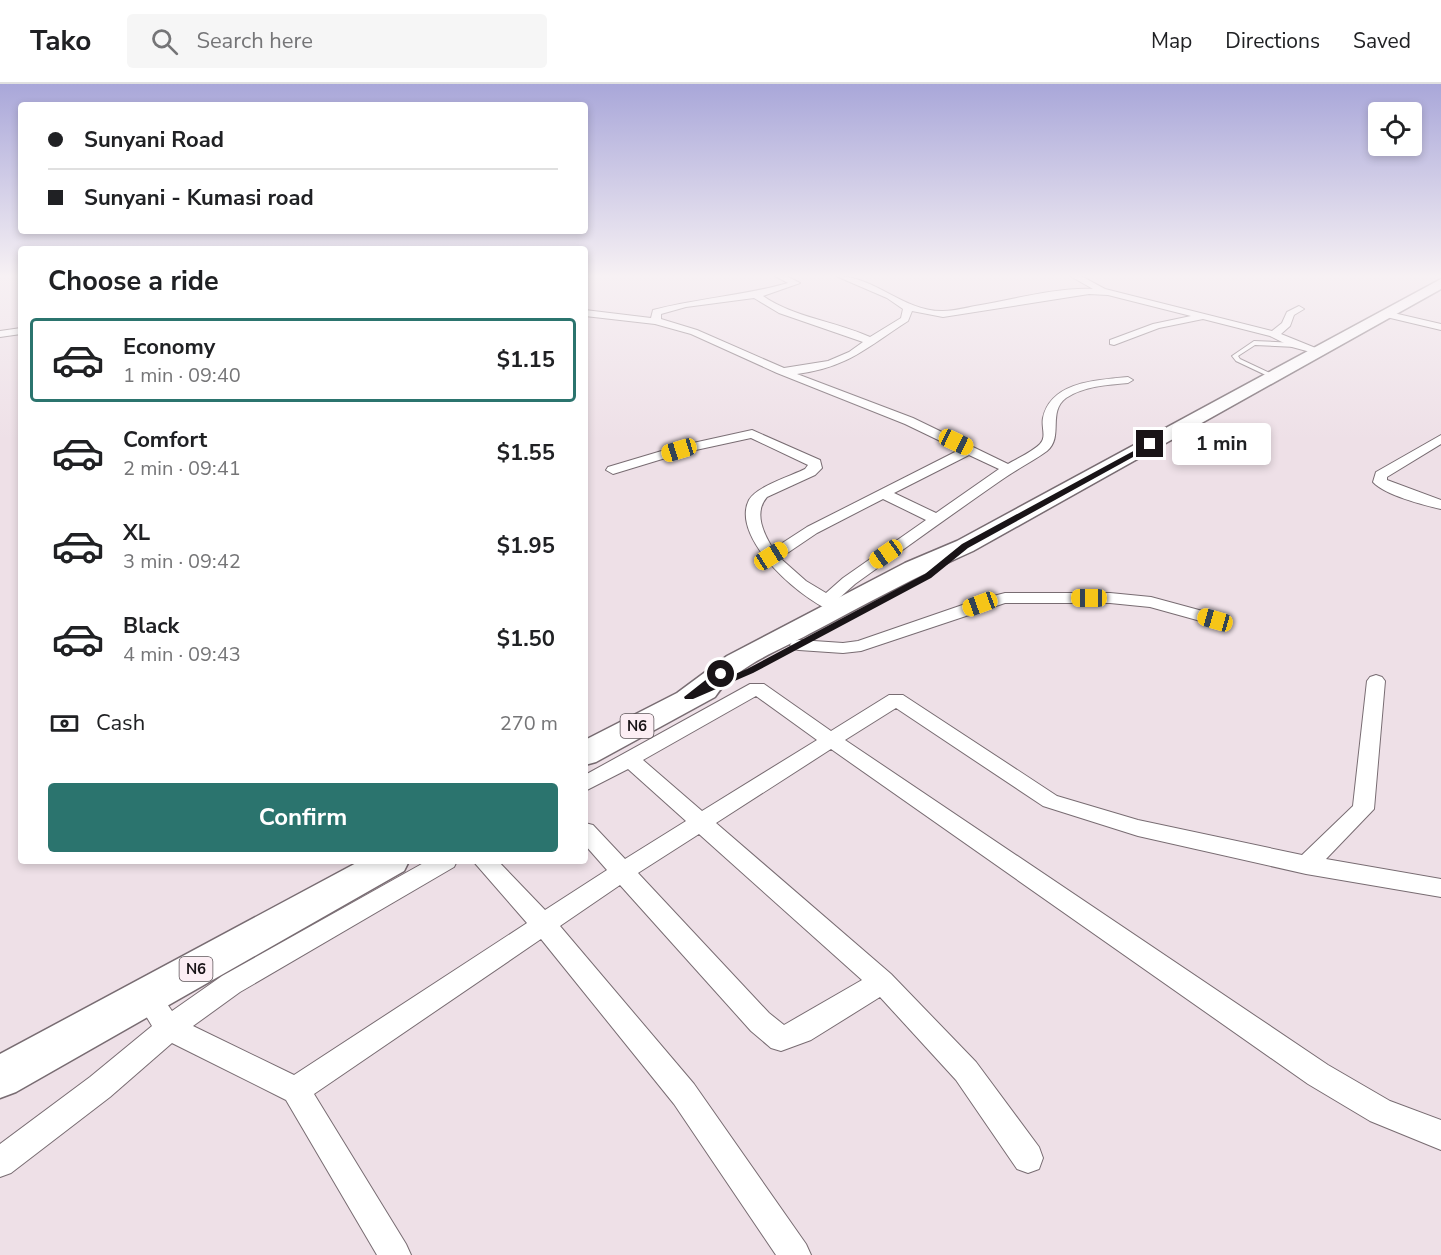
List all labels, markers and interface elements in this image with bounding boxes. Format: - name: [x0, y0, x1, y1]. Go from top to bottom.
- search box: [127, 14, 547, 68]
- text: Tako: [30, 22, 91, 60]
- icon: search: [148, 25, 181, 58]
- text: Search here: [196, 26, 313, 56]
- text: Map: [1151, 27, 1192, 55]
- text: Directions: [1225, 27, 1320, 55]
- text: Saved: [1353, 27, 1411, 55]
- map controls: [1368, 102, 1422, 156]
- button: locate: [1368, 102, 1422, 156]
- text: Sunyani Road: [84, 125, 224, 155]
- text: Sunyani - Kumasi road: [84, 183, 314, 213]
- text: Choose a ride: [48, 263, 219, 300]
- text: Economy: [123, 332, 215, 362]
- icon: car: [51, 333, 105, 387]
- text: $1.15: [497, 345, 555, 375]
- text: 1 min · 09:40: [123, 362, 241, 389]
- callout: 1 min: [1171, 423, 1270, 465]
- text: Comfort: [123, 425, 207, 455]
- icon: car: [51, 426, 105, 480]
- car: [936, 426, 976, 458]
- route end: [1136, 430, 1163, 457]
- text: 1 min: [1196, 430, 1247, 457]
- car: [659, 436, 699, 464]
- text: $1.55: [497, 438, 555, 468]
- text: 2 min · 09:41: [123, 455, 241, 482]
- text: XL: [123, 518, 150, 548]
- icon: car: [51, 519, 105, 573]
- text: $1.95: [497, 531, 555, 561]
- car: [866, 536, 906, 572]
- car: [751, 539, 791, 573]
- text: 3 min · 09:42: [123, 548, 241, 575]
- car: [960, 589, 1000, 619]
- car: [1071, 589, 1107, 607]
- car: [1195, 606, 1235, 634]
- text: Black: [123, 611, 179, 641]
- icon: car: [51, 612, 105, 666]
- text: $1.50: [497, 624, 555, 654]
- text: 4 min · 09:43: [123, 641, 241, 668]
- route start: [707, 660, 734, 687]
- icon: cash: [48, 707, 81, 740]
- text: Cash: [96, 708, 145, 738]
- text: 270 m: [500, 710, 558, 737]
- road number: N6: [620, 714, 654, 738]
- button: Confirm: [48, 783, 558, 852]
- road number: N6: [180, 957, 212, 981]

